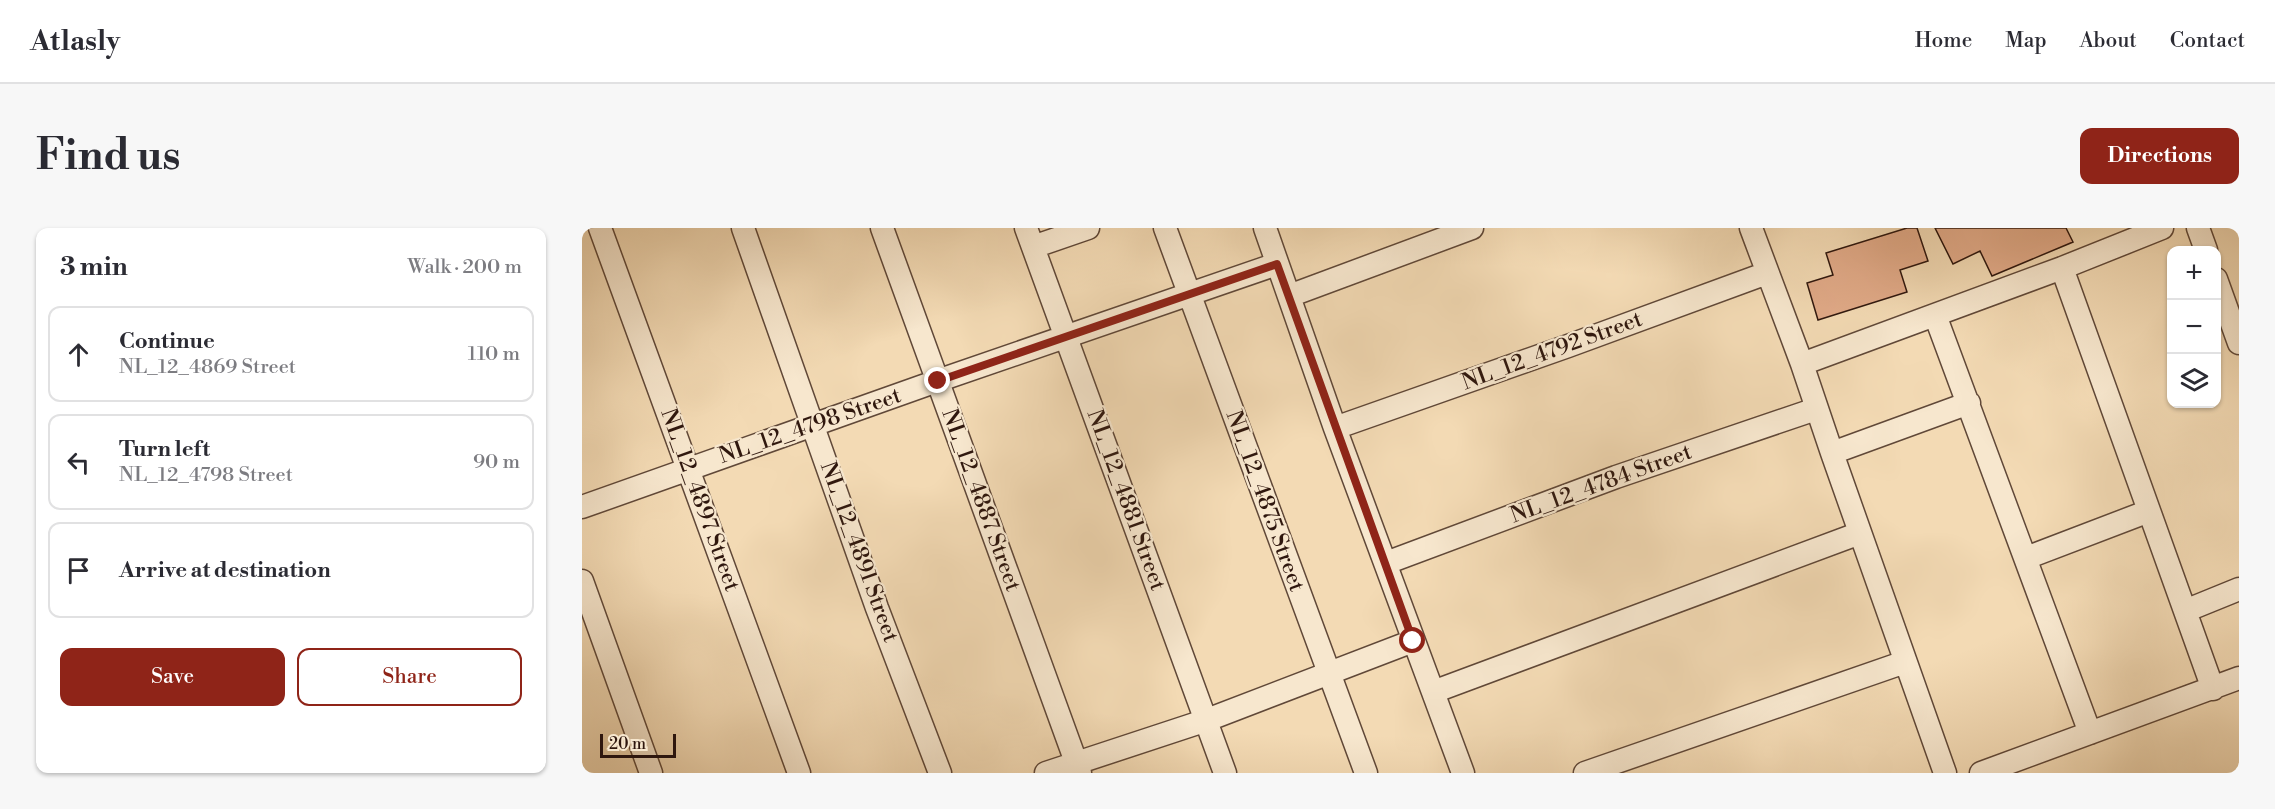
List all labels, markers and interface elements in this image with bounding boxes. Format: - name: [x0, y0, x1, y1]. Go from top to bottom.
- text: Atlasly: [30, 24, 120, 59]
- text: Home: [1915, 28, 1972, 54]
- text: Map: [2005, 28, 2047, 54]
- text: About: [2080, 28, 2137, 54]
- text: Contact: [2170, 28, 2245, 54]
- button: Directions: [2080, 128, 2239, 184]
- text: Find us: [36, 130, 180, 183]
- map controls: [2167, 246, 2221, 408]
- button: +: [2167, 246, 2221, 300]
- text: 3 min: [60, 251, 128, 283]
- text: Walk · 200 m: [408, 255, 522, 280]
- button: −: [2167, 300, 2221, 354]
- street label: NL_12_4792 Street: [1458, 306, 1646, 396]
- text: Continue: [119, 328, 215, 355]
- icon: ahead: [62, 338, 95, 371]
- text: 110 m: [468, 342, 520, 367]
- button: layers: [2167, 354, 2221, 408]
- text: NL_12_4869 Street: [119, 355, 296, 380]
- route end: [924, 367, 950, 393]
- street label: NL_12_4798 Street: [715, 382, 905, 470]
- street label: NL_12_4897 Street: [654, 405, 746, 595]
- street label: NL_12_4887 Street: [935, 405, 1027, 595]
- street label: NL_12_4881 Street: [1081, 406, 1171, 594]
- street label: NL_12_4875 Street: [1220, 407, 1310, 595]
- text: Turn left: [119, 436, 210, 463]
- street label: NL_12_4784 Street: [1507, 439, 1696, 529]
- icon: left: [62, 446, 95, 479]
- text: 90 m: [473, 450, 520, 475]
- street label: NL_12_4891 Street: [814, 458, 904, 646]
- text: NL_12_4798 Street: [119, 463, 293, 488]
- icon: arrive: [62, 554, 95, 587]
- text: Arrive at destination: [119, 557, 331, 584]
- route start: [1399, 627, 1425, 653]
- button: Save: [60, 648, 285, 706]
- button: Share: [297, 648, 522, 706]
- scale bar: [600, 731, 676, 758]
- text: 20 m: [609, 734, 646, 754]

